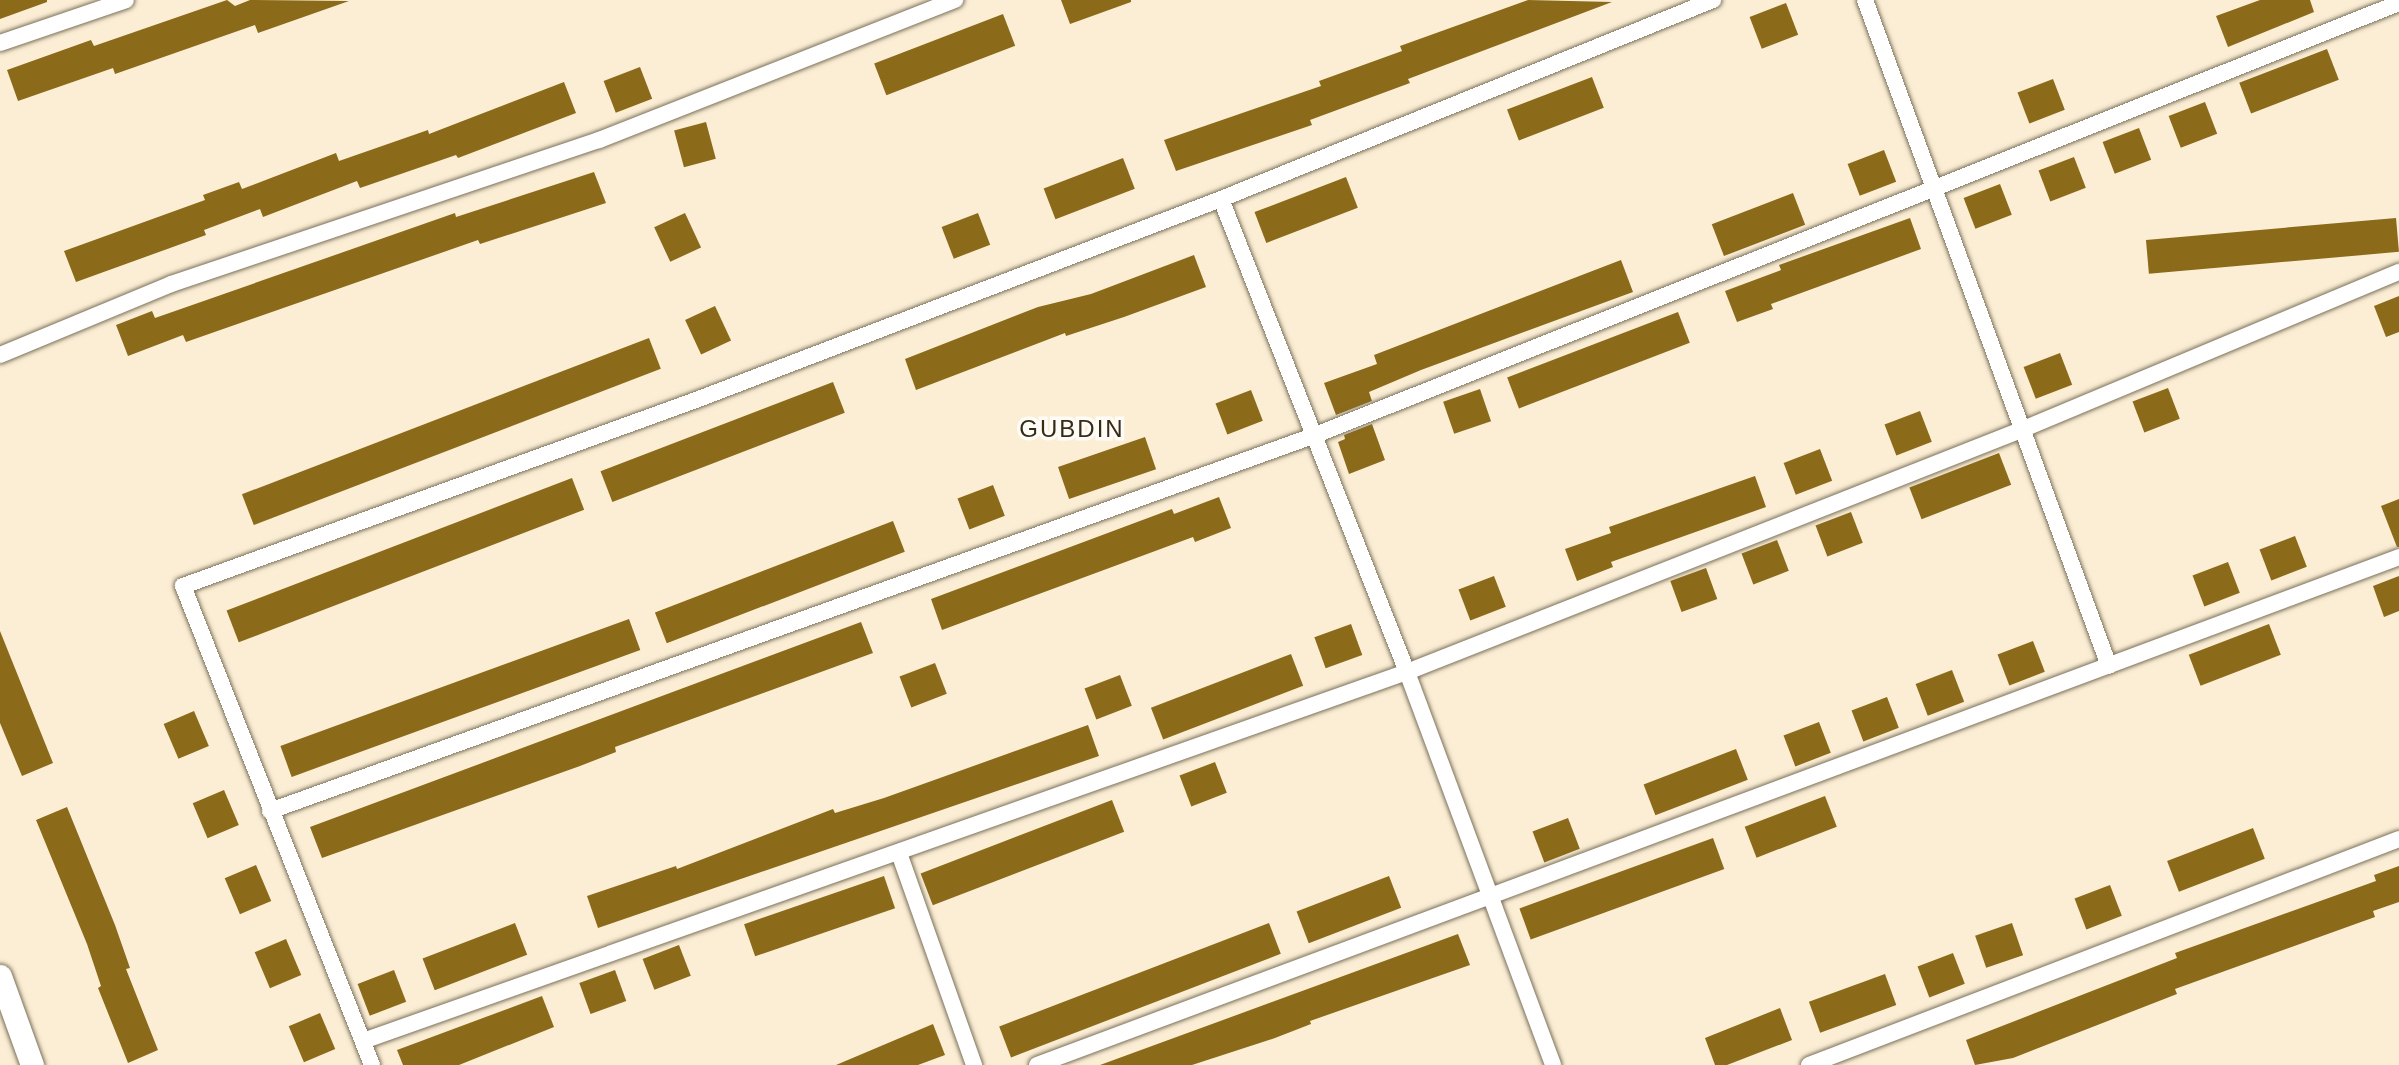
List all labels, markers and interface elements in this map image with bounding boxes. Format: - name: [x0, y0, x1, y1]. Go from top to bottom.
- district label: GUBDIN: [1020, 415, 1124, 443]

